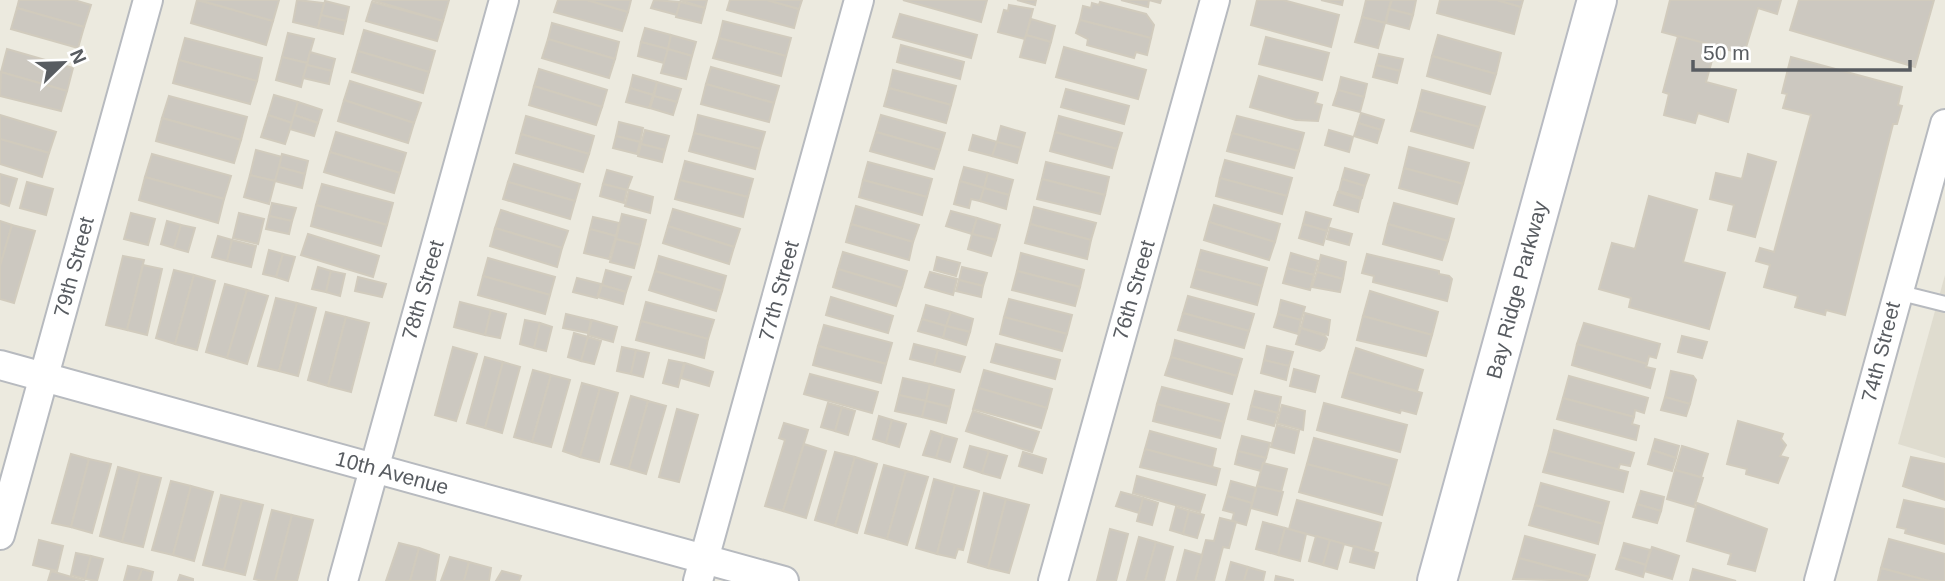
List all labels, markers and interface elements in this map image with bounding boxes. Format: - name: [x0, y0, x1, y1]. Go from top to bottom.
- north arrow: [28, 28, 98, 98]
- scale bar: [1693, 28, 1910, 72]
- text: 50 m: [1703, 41, 1750, 64]
- text: N: [66, 46, 91, 67]
- street label: Bay Ridge Parkway: [1482, 198, 1551, 381]
- street label: 79th Street: [49, 214, 98, 319]
- street label: 78th Street: [397, 237, 448, 342]
- street label: 76th Street: [1108, 237, 1159, 342]
- street label: 77th Street: [754, 238, 803, 343]
- street label: 74th Street: [1857, 299, 1904, 405]
- street label: 10th Avenue: [333, 446, 451, 499]

